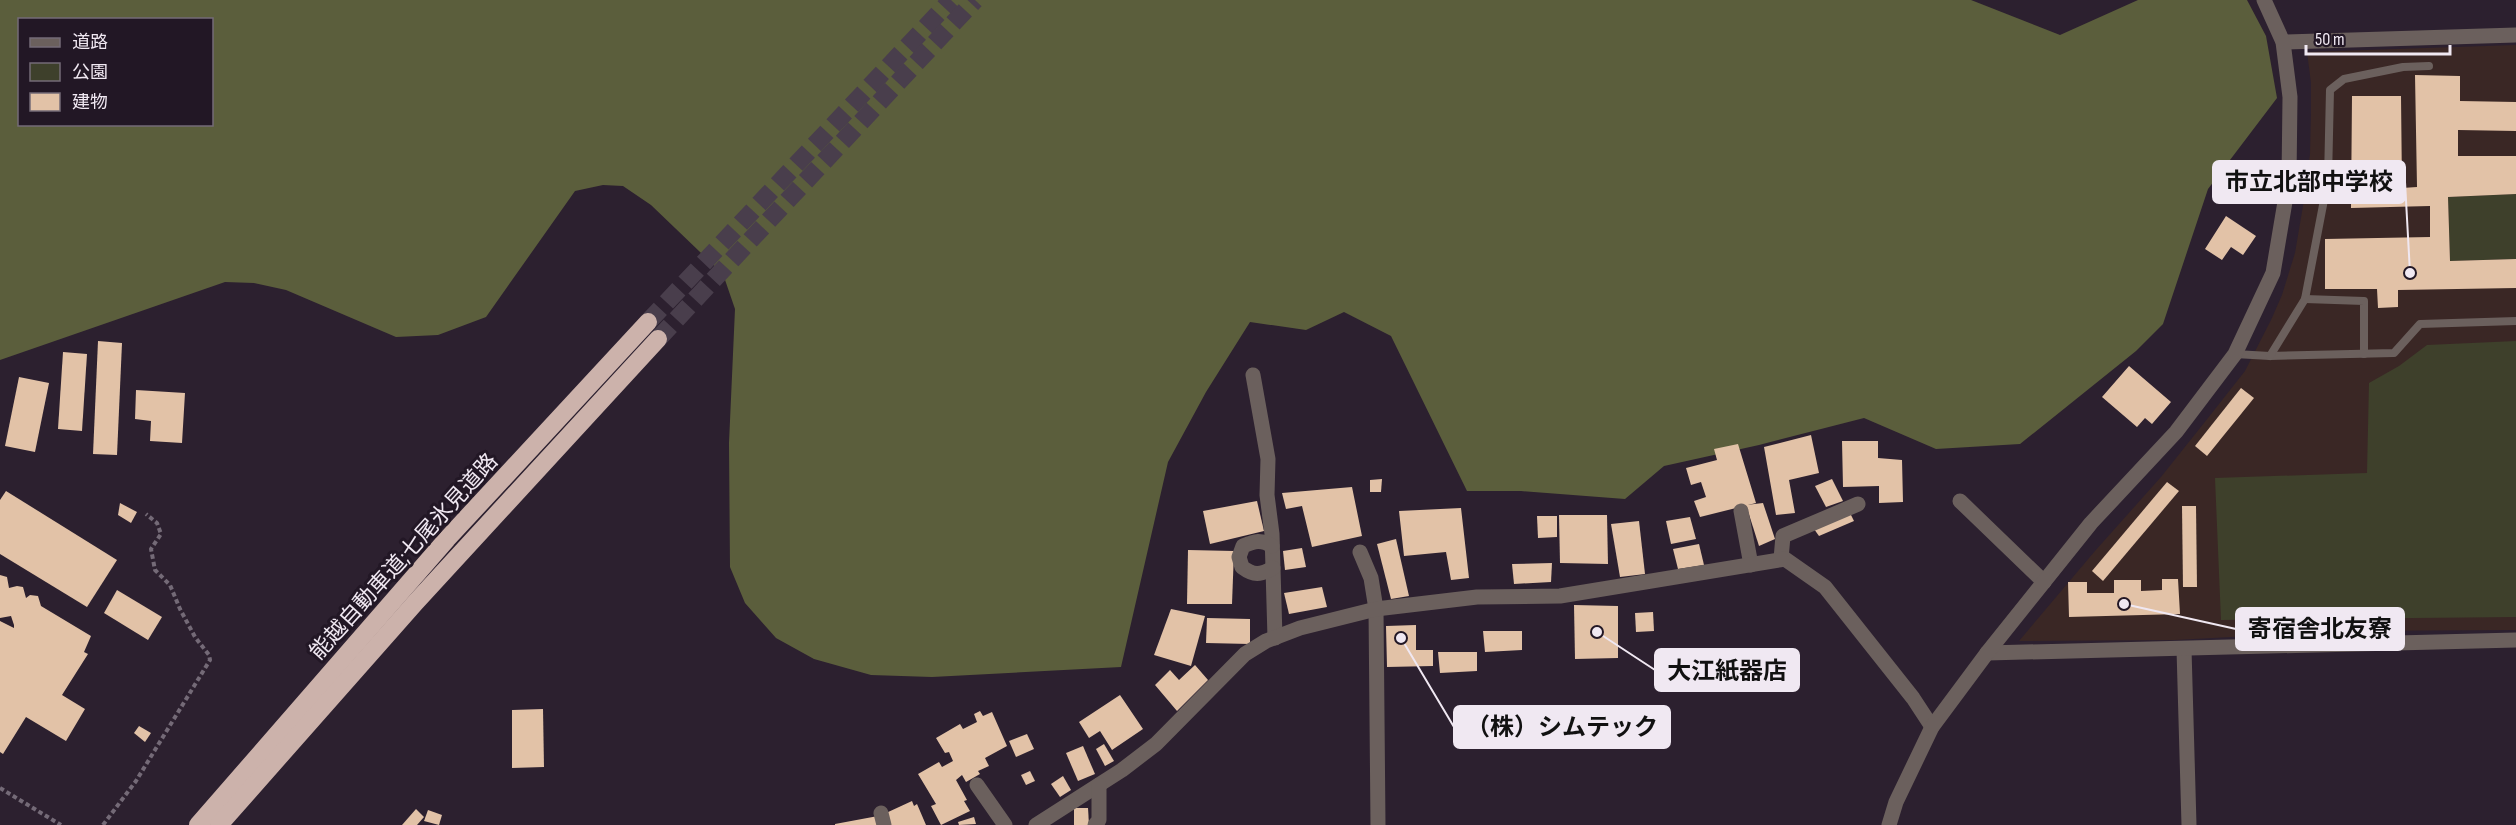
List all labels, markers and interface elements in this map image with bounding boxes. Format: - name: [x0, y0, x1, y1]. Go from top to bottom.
- legend: [18, 18, 213, 126]
- scale bar: [2306, 18, 2450, 56]
- text: 50 m: [2315, 29, 2345, 50]
- text: 道路: [72, 32, 108, 53]
- text: 公園: [72, 62, 108, 83]
- text: 建物: [72, 92, 108, 113]
- callout: 市立北部中学校: [2213, 161, 2405, 203]
- text: 市立北部中学校: [2225, 168, 2393, 197]
- street label: 能越自動車道;七尾氷見道路: [304, 448, 504, 666]
- callout: 寄宿舎北友寮: [2236, 608, 2404, 650]
- text: 寄宿舎北友寮: [2248, 615, 2392, 644]
- callout: 大江紙器店: [1655, 649, 1799, 691]
- text: 大江紙器店: [1667, 657, 1787, 686]
- callout: （株）シムテック: [1454, 706, 1670, 748]
- text: （株）シムテック: [1466, 713, 1658, 742]

